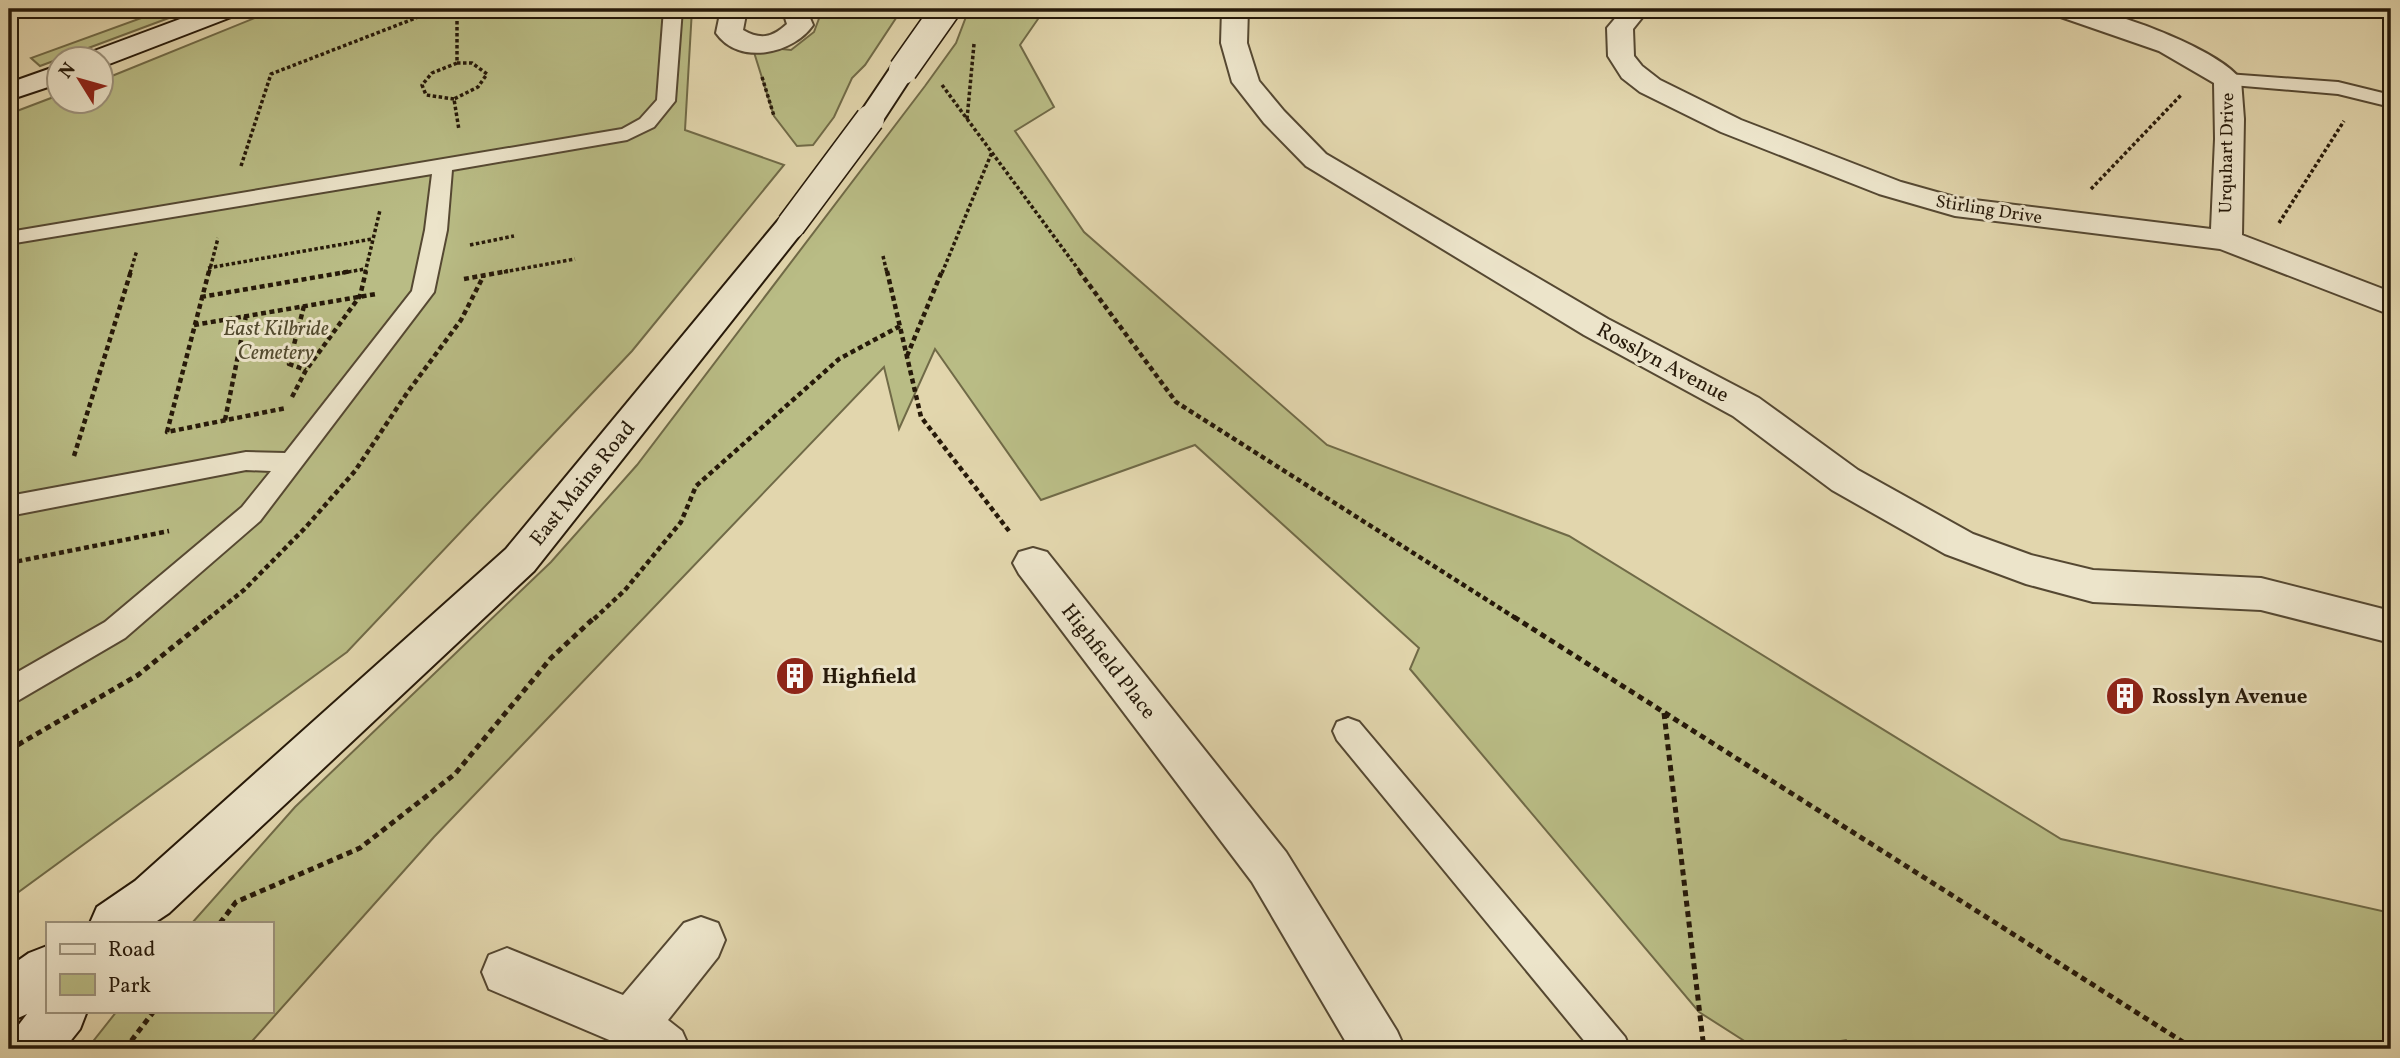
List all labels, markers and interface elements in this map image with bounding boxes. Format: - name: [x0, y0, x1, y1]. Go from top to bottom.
- north arrow: [46, 46, 116, 116]
- text: N: [53, 57, 83, 84]
- street label: Urquhart Drive: [2214, 92, 2241, 214]
- street label: Stirling Drive: [1934, 190, 2044, 231]
- park label: East Kilbride Cemetery: [223, 315, 329, 368]
- street label: Rosslyn Avenue: [1591, 316, 1734, 410]
- street label: East Mains Road: [524, 415, 643, 553]
- street label: Highfield Place: [1054, 598, 1162, 726]
- building icon: Highfield: [774, 655, 816, 697]
- place label: Highfield: [822, 663, 917, 692]
- building icon: Rosslyn Avenue: [2104, 675, 2146, 717]
- place label: Rosslyn Avenue: [2152, 683, 2307, 712]
- legend: [46, 922, 273, 1012]
- text: Road: [108, 936, 155, 965]
- text: Park: [108, 972, 151, 1001]

